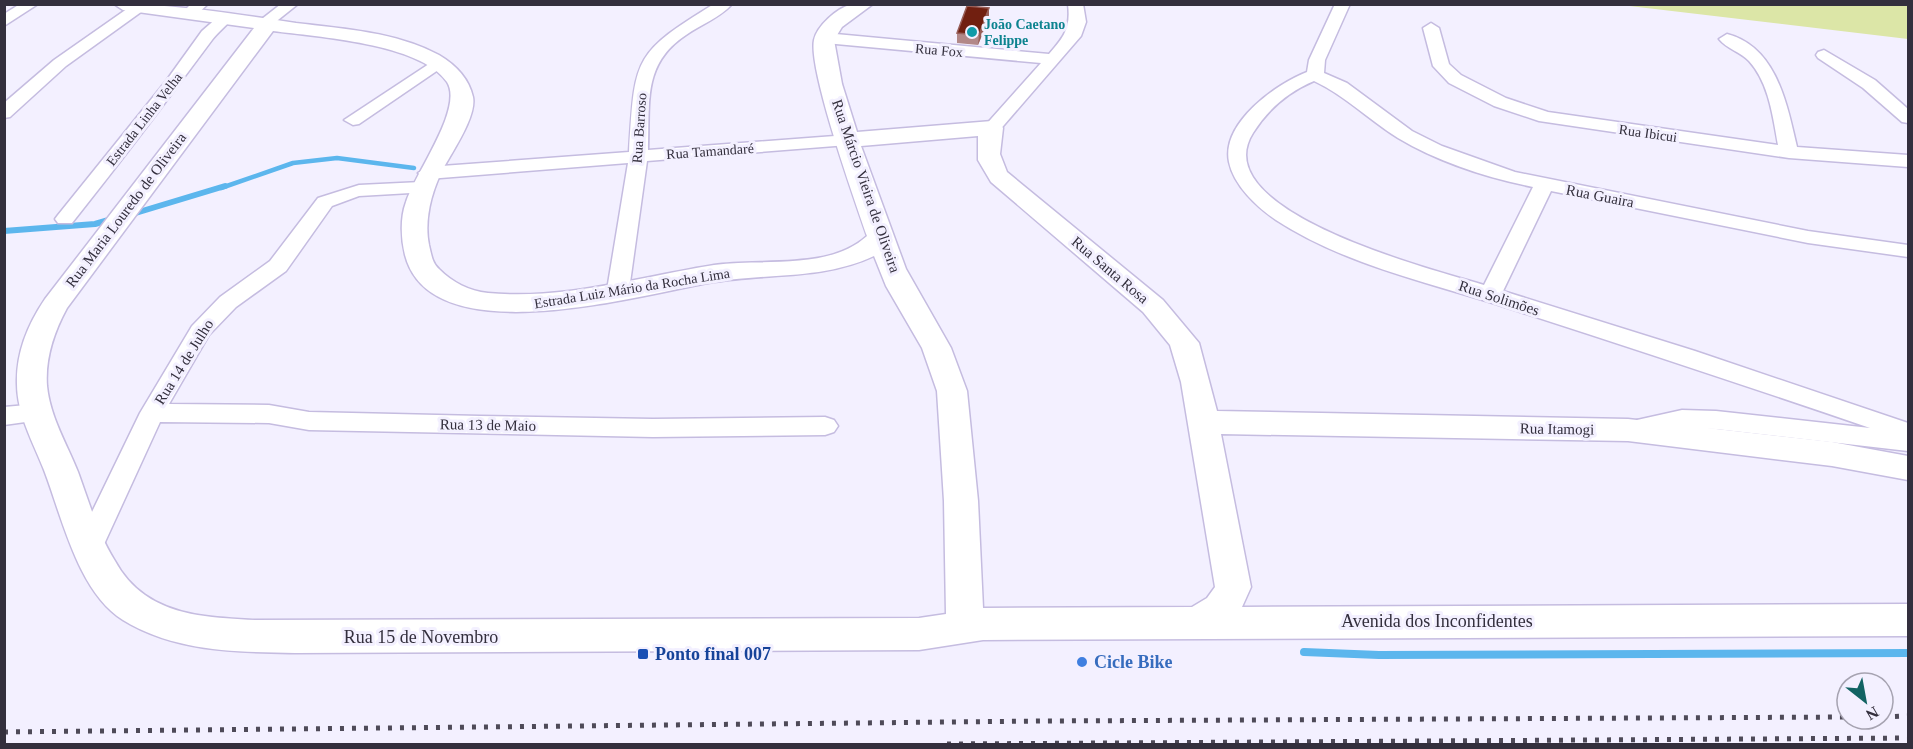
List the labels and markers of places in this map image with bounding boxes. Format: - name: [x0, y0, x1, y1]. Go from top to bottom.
- place label: João Caetano Felippe: [984, 17, 1065, 48]
- marker: João Caetano Felippe: [965, 25, 979, 39]
- place label: Ponto final 007: [655, 644, 771, 664]
- marker: Ponto final 007: [636, 647, 650, 661]
- place label: Cicle Bike: [1094, 652, 1173, 672]
- marker: Cicle Bike: [1075, 655, 1089, 669]

